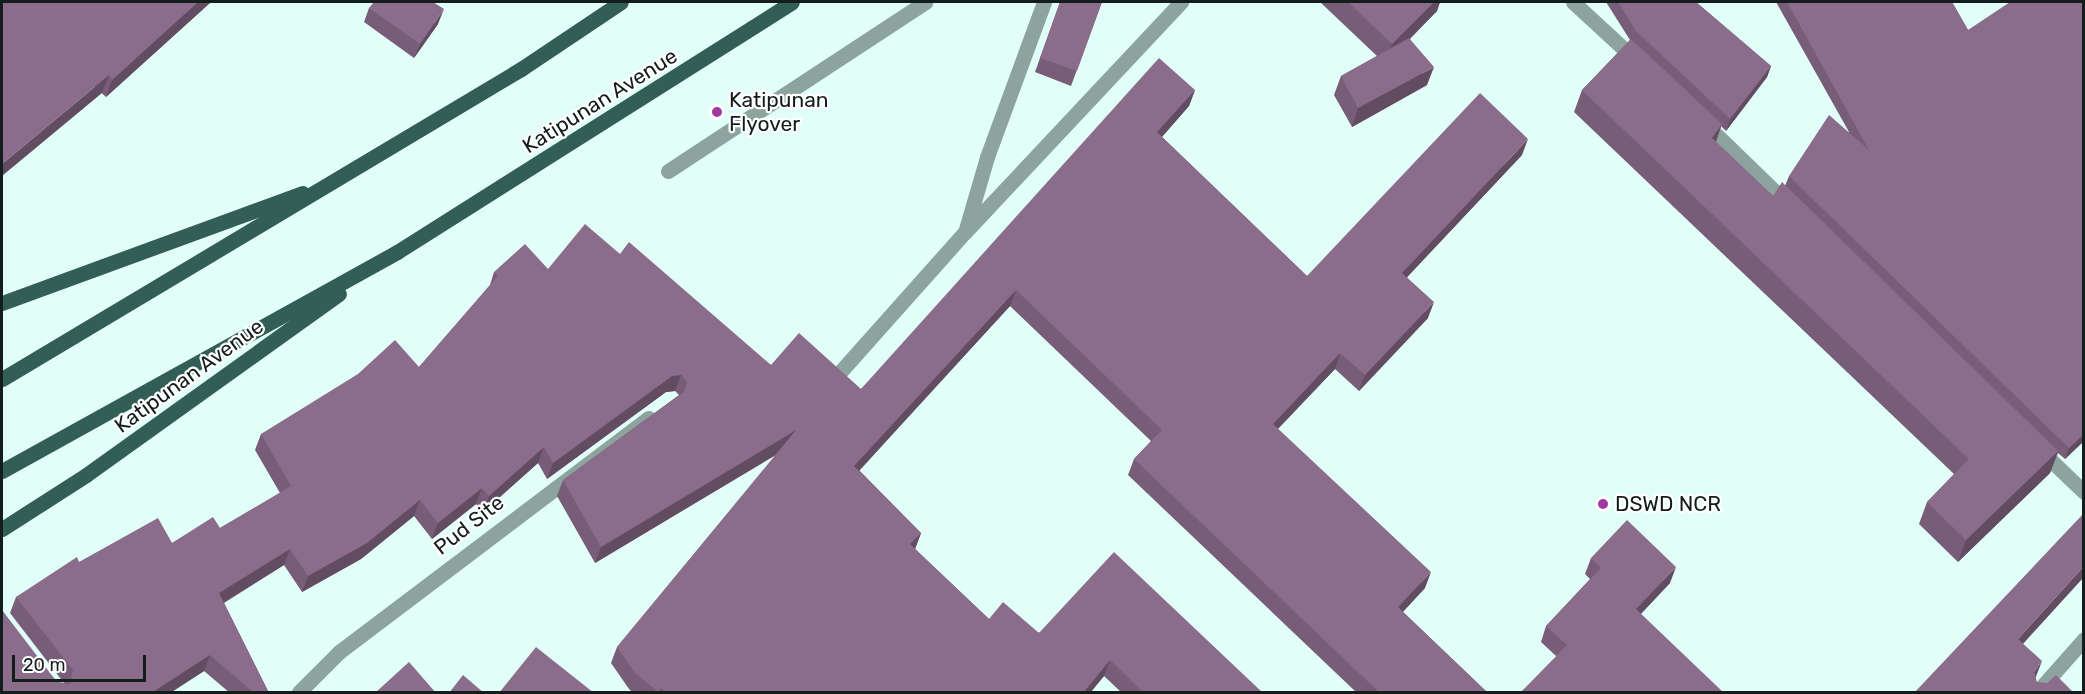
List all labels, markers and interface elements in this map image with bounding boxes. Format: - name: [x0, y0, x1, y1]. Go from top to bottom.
- street label: Katipunan Avenue: [518, 43, 682, 159]
- place label: Katipunan Flyover: [729, 87, 828, 137]
- marker: Katipunan Flyover: [710, 105, 724, 119]
- street label: Katipunan Avenue: [110, 313, 268, 439]
- street label: Pud Site: [429, 490, 509, 560]
- place label: DSWD NCR: [1615, 491, 1721, 517]
- marker: DSWD NCR: [1596, 497, 1610, 511]
- scale bar: [15, 643, 148, 681]
- text: 20 m: [23, 654, 65, 676]

